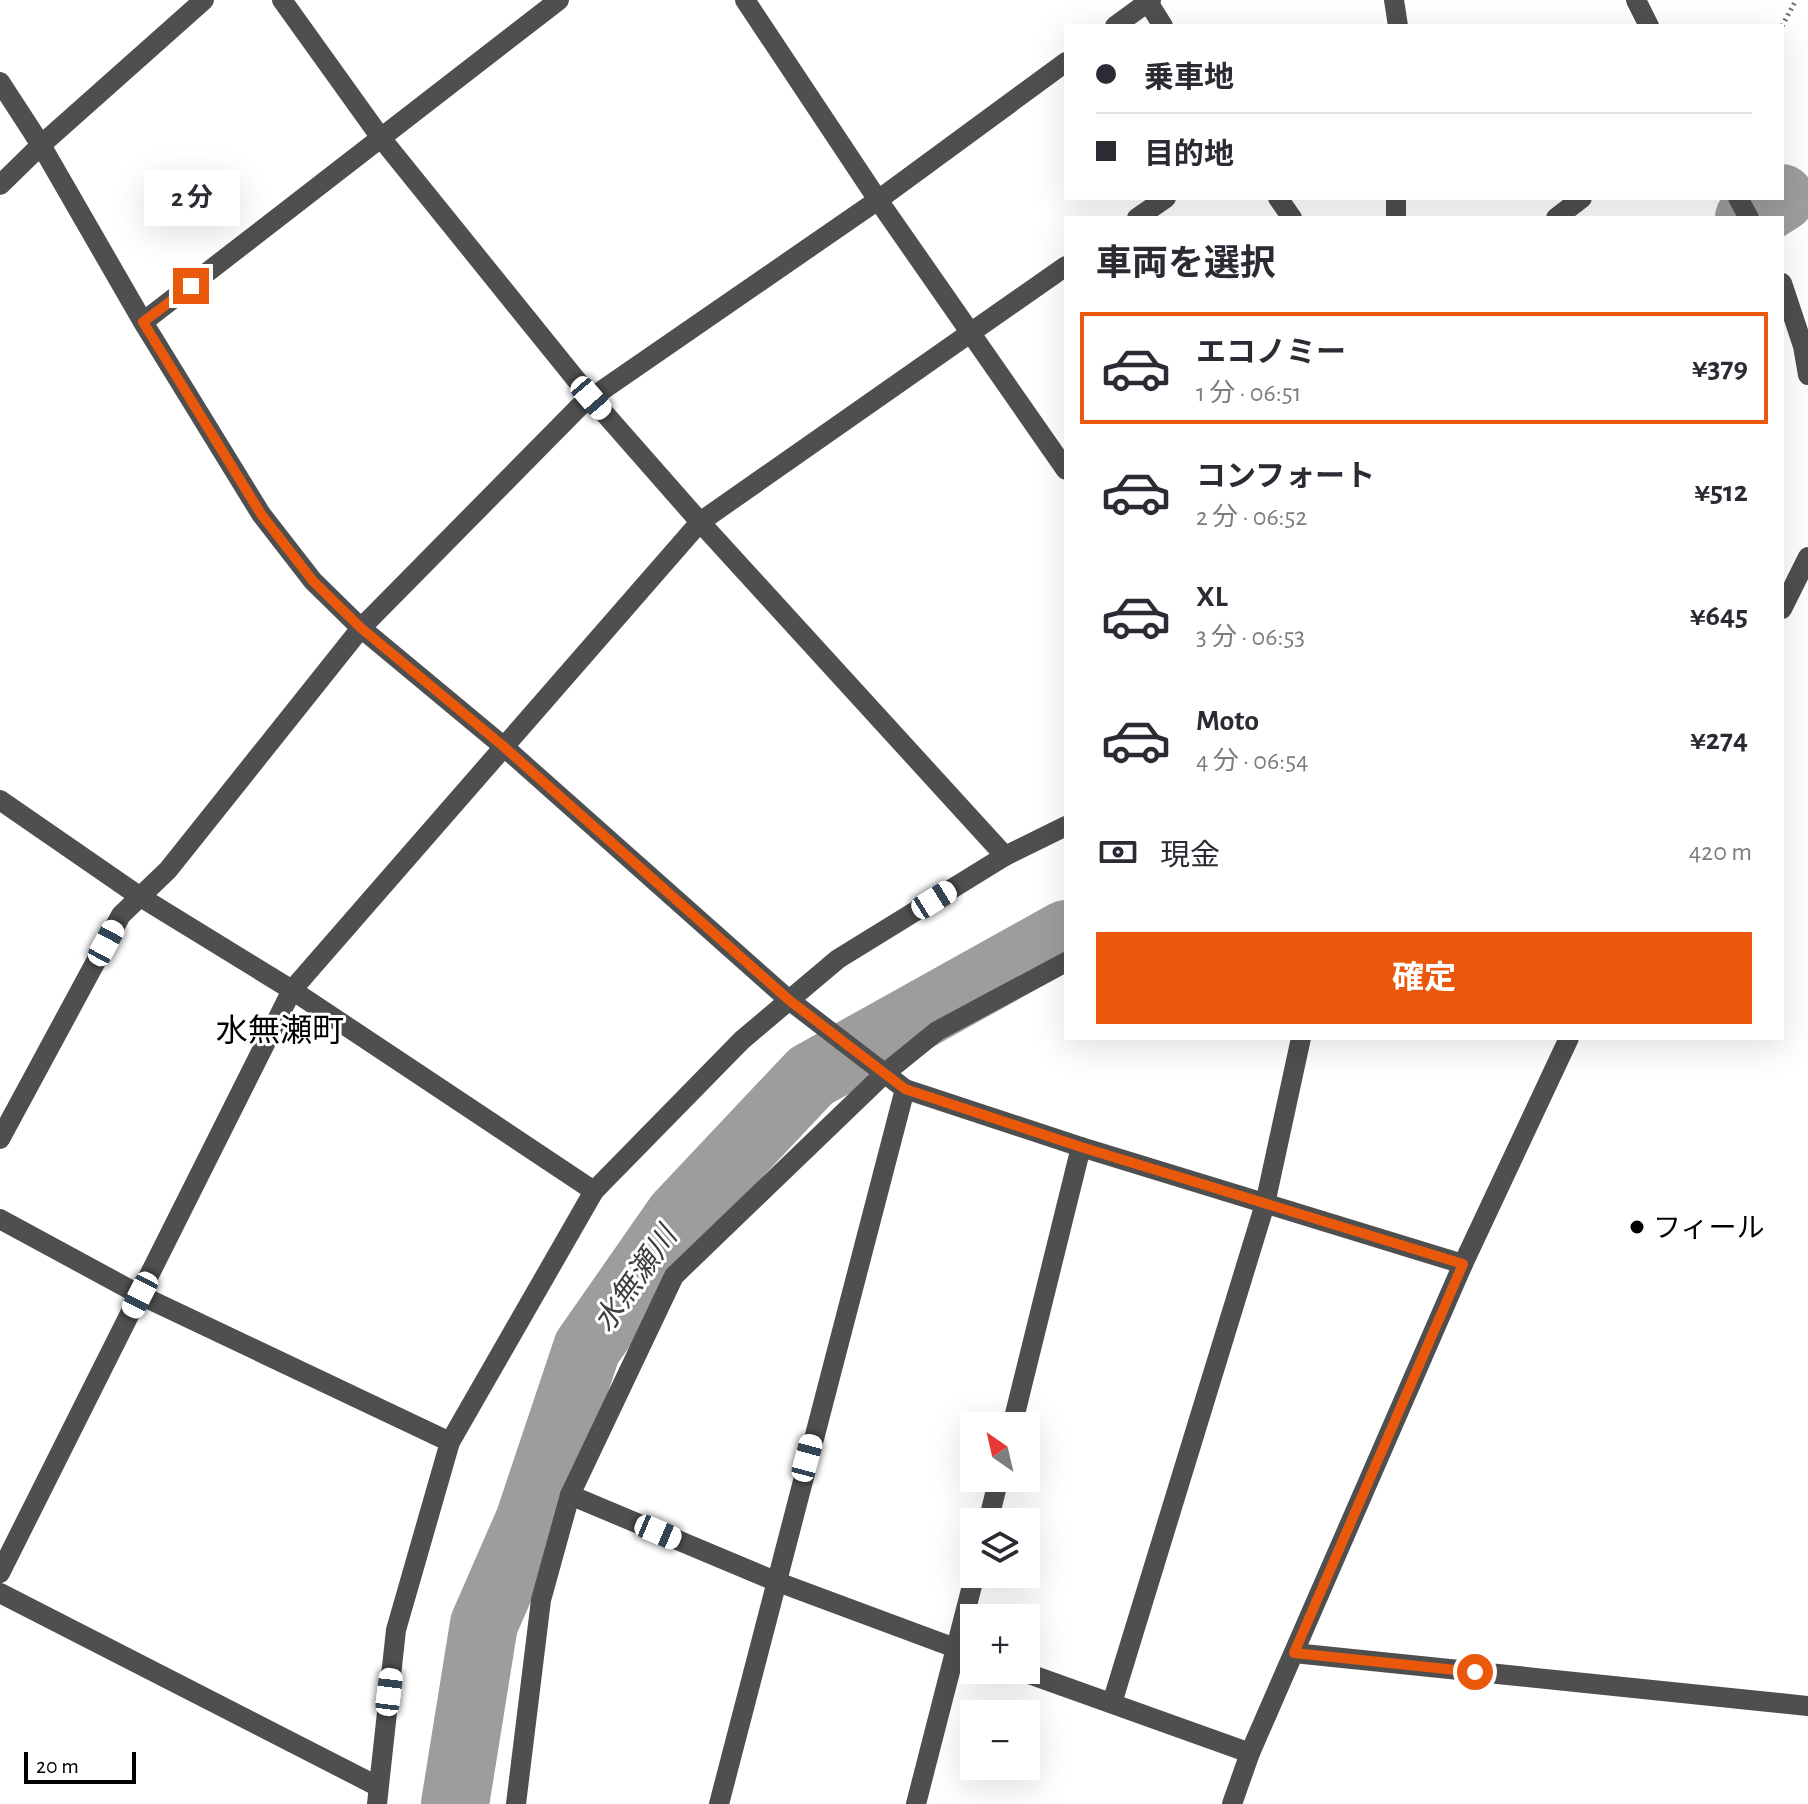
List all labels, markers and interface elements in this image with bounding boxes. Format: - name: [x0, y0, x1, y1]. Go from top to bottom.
- text: 乗車地: [1144, 63, 1234, 93]
- text: 目的地: [1144, 140, 1234, 170]
- callout: 2 分: [143, 170, 239, 226]
- text: 2 分: [171, 185, 213, 211]
- text: 車両を選択: [1096, 246, 1276, 282]
- route end: [173, 268, 209, 304]
- icon: car: [1100, 332, 1172, 404]
- text: エコノミー: [1196, 338, 1346, 368]
- text: ¥379: [1692, 353, 1748, 383]
- car: [566, 372, 616, 424]
- text: 1 分 · 06:51: [1196, 380, 1301, 406]
- icon: car: [1100, 456, 1172, 528]
- text: コンフォート: [1196, 462, 1375, 492]
- text: ¥512: [1694, 477, 1748, 507]
- text: 2 分 · 06:52: [1196, 504, 1307, 530]
- icon: car: [1100, 580, 1172, 652]
- text: XL: [1196, 582, 1228, 612]
- text: ¥645: [1690, 601, 1748, 631]
- text: 3 分 · 06:53: [1196, 624, 1305, 650]
- icon: car: [1100, 704, 1172, 776]
- text: Moto: [1196, 706, 1259, 736]
- text: ¥274: [1690, 725, 1748, 755]
- text: 4 分 · 06:54: [1196, 748, 1309, 774]
- icon: cash: [1096, 830, 1140, 874]
- text: 420 m: [1689, 839, 1752, 865]
- text: 現金: [1160, 841, 1220, 871]
- car: [907, 877, 961, 923]
- car: [84, 916, 128, 970]
- button: 確定: [1096, 932, 1752, 1024]
- district label: 水無瀬町: [216, 1014, 344, 1047]
- place label: フィール: [1653, 1215, 1764, 1243]
- water label: 水無瀬川: [587, 1218, 684, 1337]
- marker: フィール: [1628, 1218, 1646, 1236]
- car: [118, 1268, 162, 1322]
- north arrow: [960, 1412, 1040, 1492]
- map controls: [960, 1412, 1040, 1780]
- car: [789, 1432, 825, 1484]
- button: layers: [960, 1508, 1040, 1588]
- car: [631, 1512, 685, 1552]
- button: +: [960, 1604, 1040, 1684]
- route start: [1457, 1654, 1493, 1690]
- car: [374, 1667, 404, 1717]
- button: −: [960, 1700, 1040, 1780]
- scale bar: [24, 1748, 136, 1784]
- text: 20 m: [36, 1755, 79, 1777]

